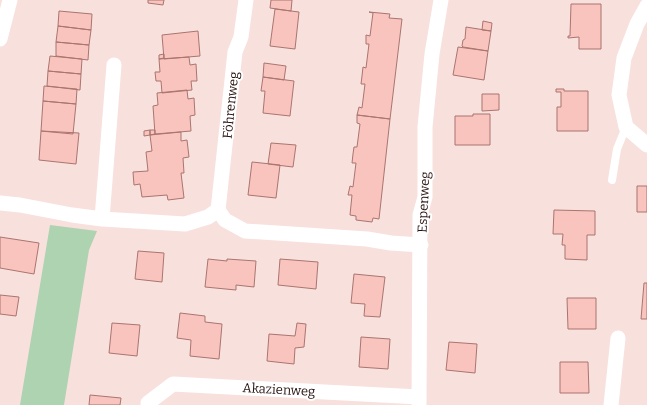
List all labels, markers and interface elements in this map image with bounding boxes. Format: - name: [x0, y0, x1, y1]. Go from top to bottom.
- street label: Föhrenweg: [220, 71, 241, 139]
- street label: Espenweg: [414, 171, 433, 233]
- street label: Akazienweg: [242, 380, 316, 399]

